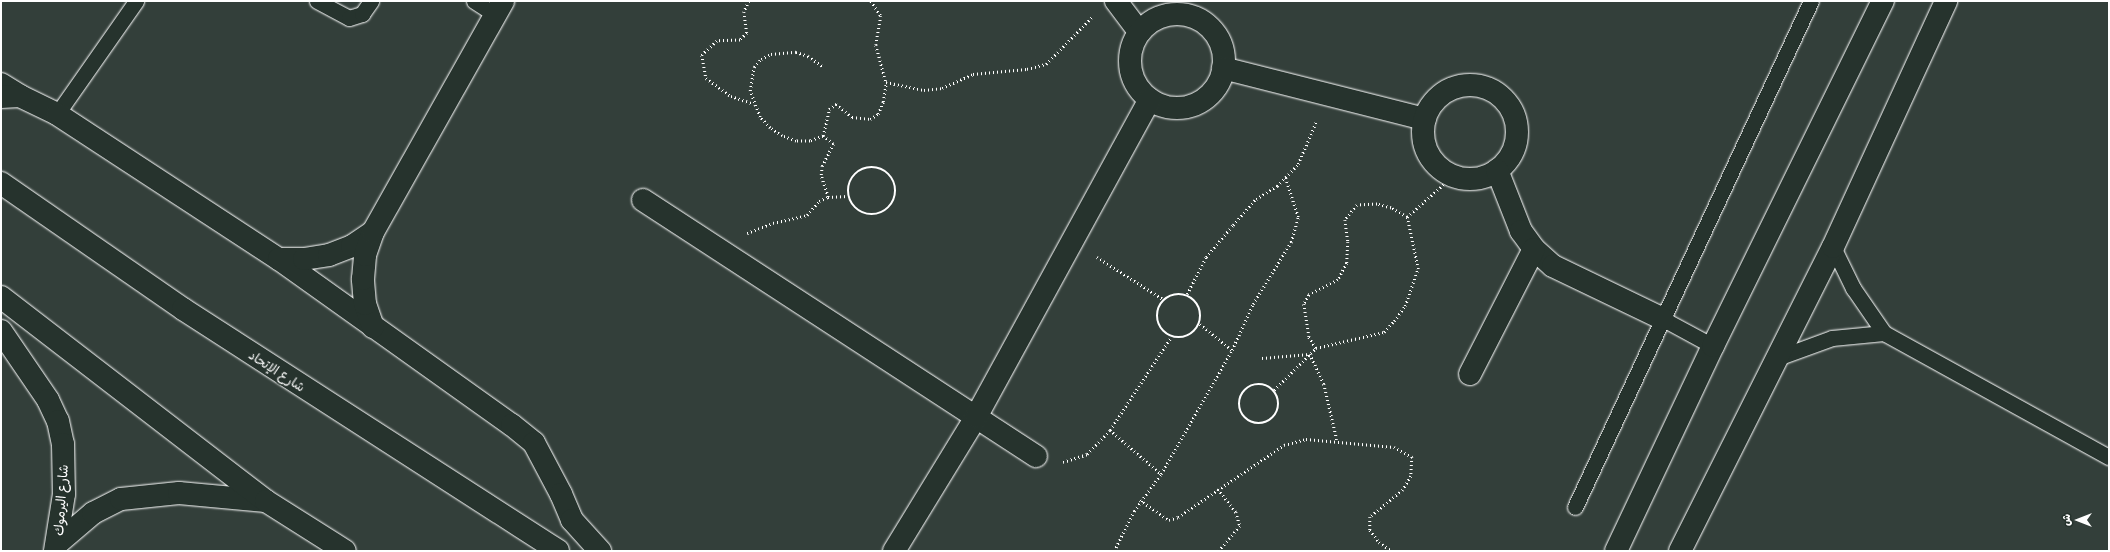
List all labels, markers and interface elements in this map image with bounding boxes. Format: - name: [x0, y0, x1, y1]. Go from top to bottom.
- street label: شارع الإتحاد: [246, 347, 308, 395]
- street label: شارع اليرموك: [51, 464, 71, 536]
- north arrow: [2058, 500, 2098, 540]
- text: ش: [2059, 514, 2073, 526]

